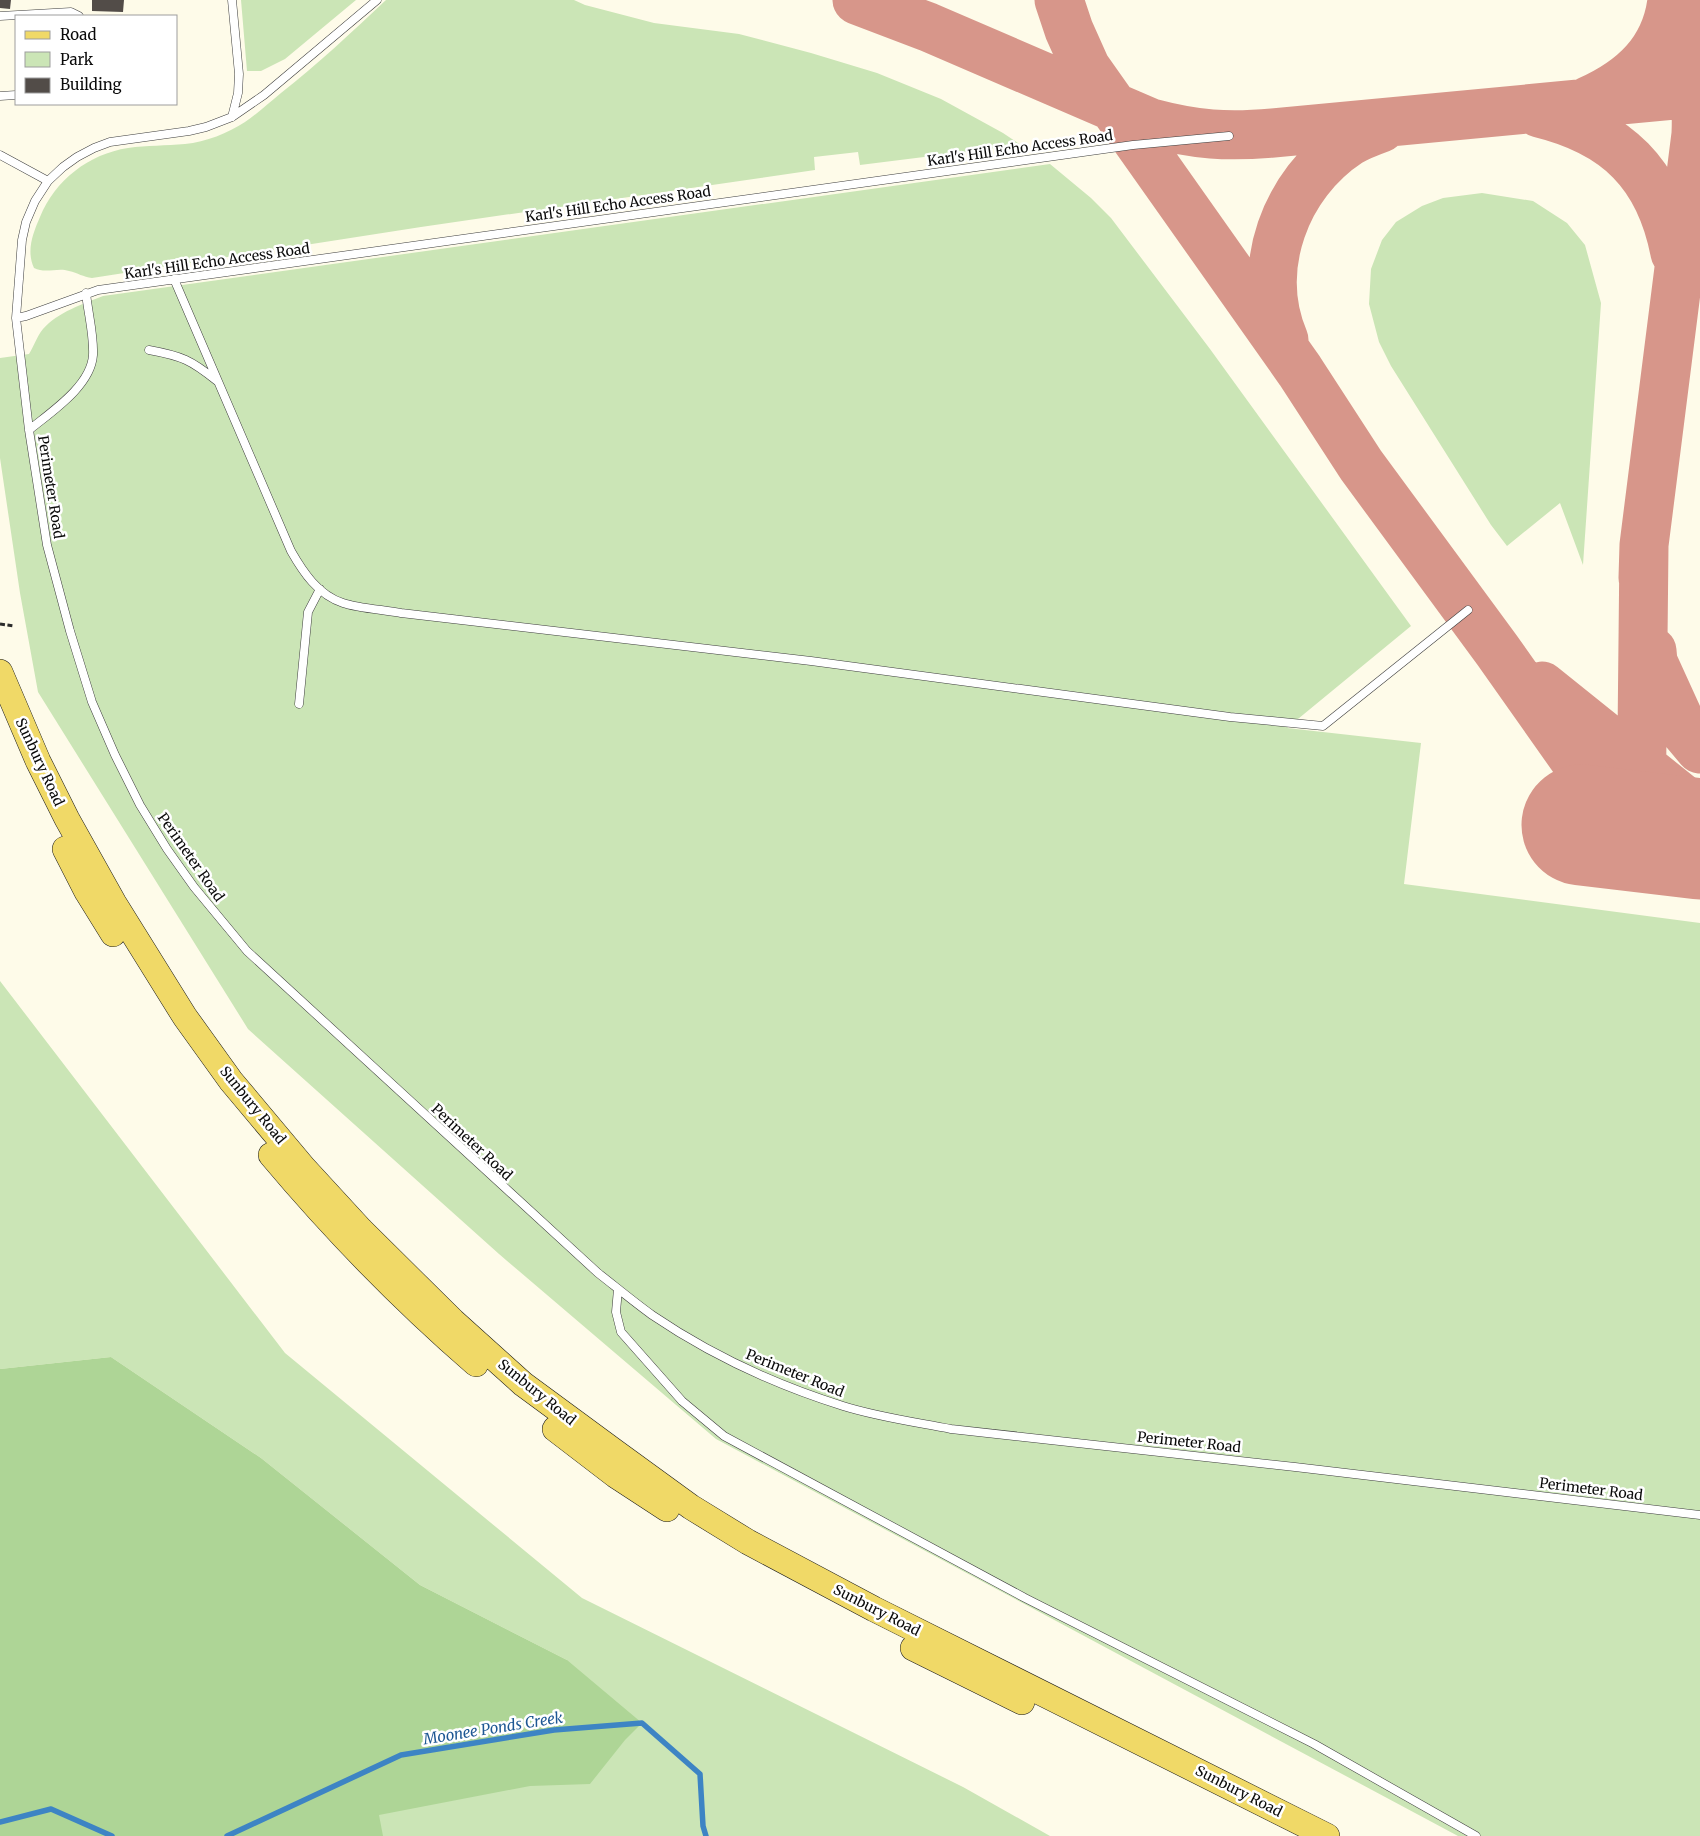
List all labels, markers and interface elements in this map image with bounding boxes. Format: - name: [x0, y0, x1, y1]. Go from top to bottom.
- legend: [15, 15, 178, 105]
- text: Road: [60, 25, 96, 44]
- text: Park: [60, 50, 94, 69]
- text: Building: [60, 75, 122, 94]
- street label: Karl's Hill Echo Access Road: [926, 126, 1114, 170]
- street label: Karl's Hill Echo Access Road: [524, 182, 712, 226]
- street label: Karl's Hill Echo Access Road: [123, 239, 311, 283]
- street label: Perimeter Road: [34, 434, 68, 540]
- street label: Sunbury Road: [12, 715, 68, 809]
- street label: Perimeter Road: [154, 809, 229, 905]
- street label: Sunbury Road: [216, 1062, 290, 1148]
- street label: Perimeter Road: [428, 1100, 517, 1185]
- street label: Perimeter Road: [743, 1345, 847, 1401]
- street label: Sunbury Road: [494, 1355, 580, 1429]
- street label: Perimeter Road: [1136, 1428, 1242, 1456]
- street label: Perimeter Road: [1538, 1474, 1644, 1504]
- street label: Sunbury Road: [831, 1580, 924, 1640]
- water label: Moonee Ponds Creek: [421, 1707, 565, 1749]
- street label: Sunbury Road: [1193, 1761, 1286, 1821]

